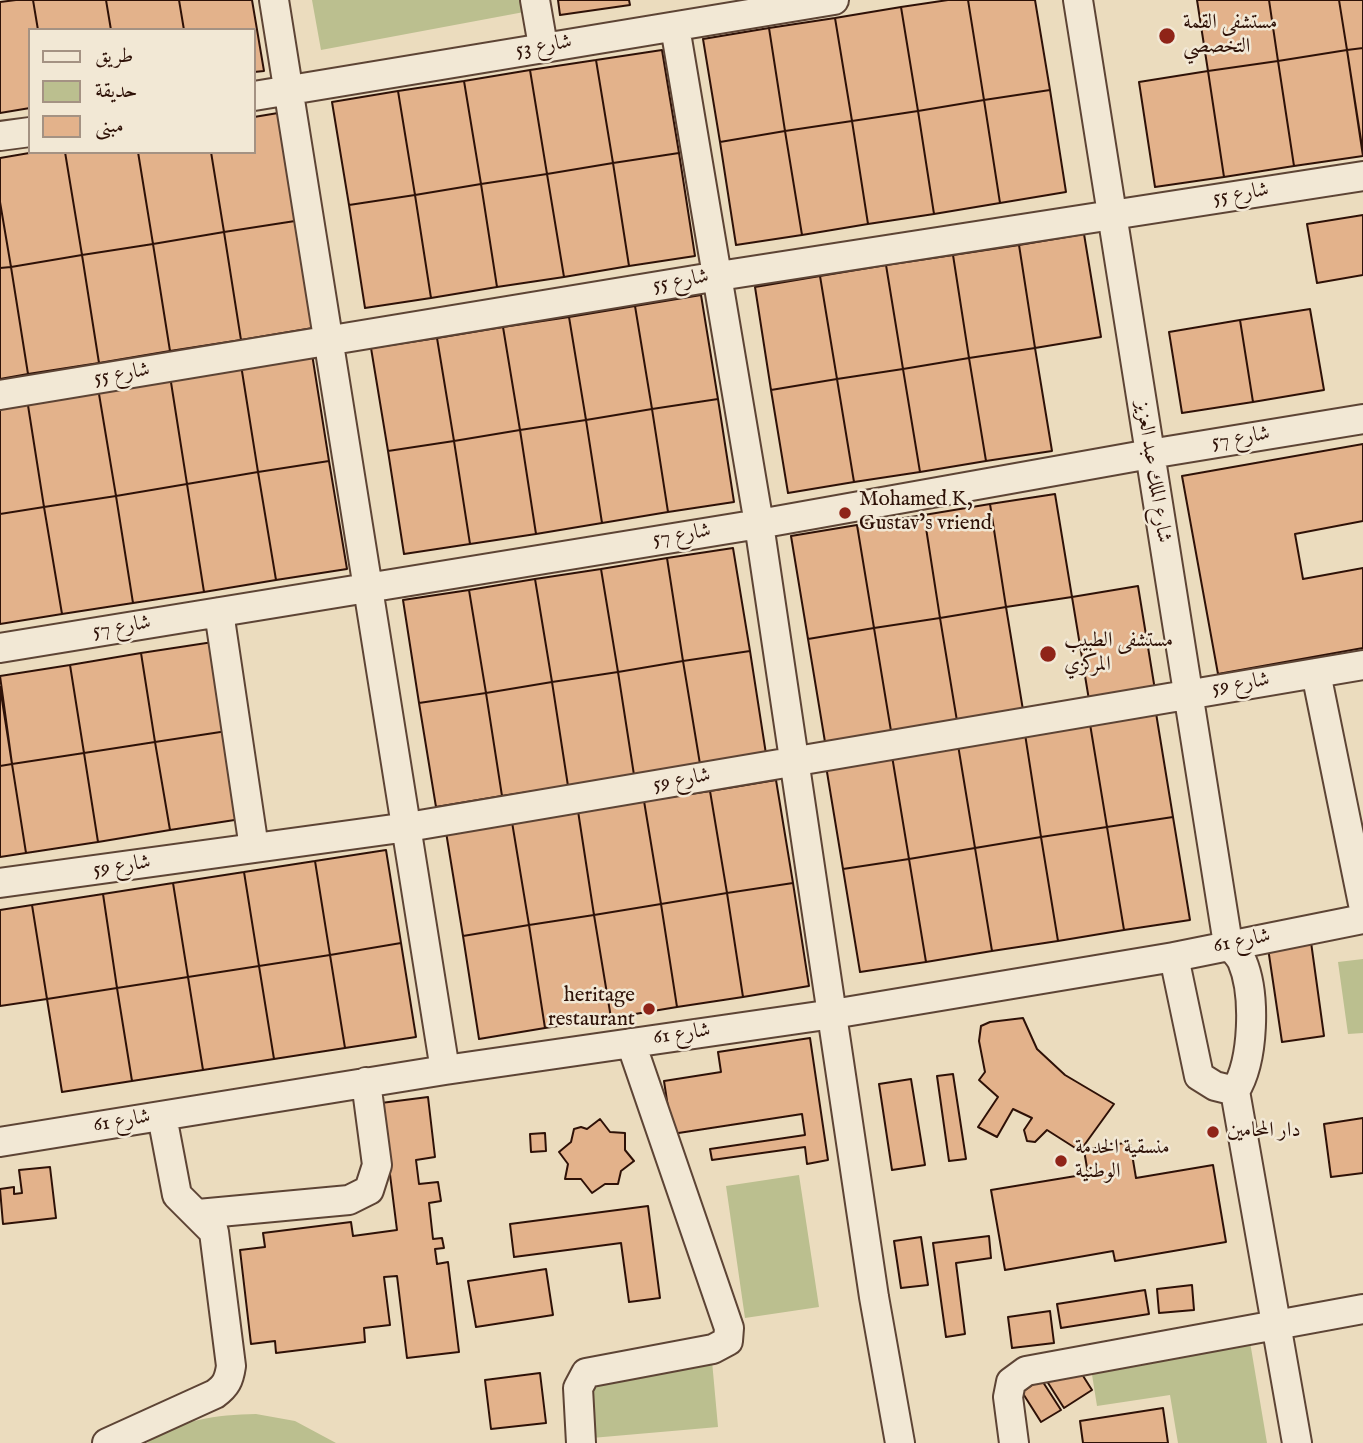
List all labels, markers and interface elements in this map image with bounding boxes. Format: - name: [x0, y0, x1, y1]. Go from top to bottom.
- place label: مستشفى القمة التخصصي: [1183, 11, 1278, 61]
- marker: مستشفى القمة التخصصي: [1157, 26, 1177, 46]
- legend: [28, 28, 256, 154]
- street label: شارع 53: [514, 30, 574, 64]
- text: طريق: [95, 43, 133, 70]
- text: حديقة: [95, 78, 138, 105]
- text: مبنى: [95, 113, 124, 140]
- street label: شارع 55: [1211, 178, 1271, 212]
- street label: شارع 55: [651, 265, 711, 299]
- street label: شارع 55: [92, 358, 152, 392]
- street label: شارع الملك عبد العزيز: [1128, 399, 1176, 545]
- street label: شارع 57: [1210, 422, 1272, 456]
- place label: Mohamed K, Gustav’s vriend: [859, 488, 992, 538]
- marker: Mohamed K, Gustav’s vriend: [837, 505, 853, 521]
- street label: شارع 57: [651, 519, 713, 553]
- street label: شارع 57: [91, 611, 153, 645]
- place label: مستشفى الطبيب المركزي: [1064, 629, 1173, 679]
- marker: مستشفى الطبيب المركزي: [1038, 644, 1058, 664]
- street label: شارع 59: [1210, 668, 1272, 702]
- street label: شارع 59: [651, 764, 713, 798]
- street label: شارع 59: [92, 850, 152, 884]
- street label: شارع 61: [1211, 924, 1273, 960]
- place label: heritage restaurant: [548, 984, 635, 1034]
- marker: heritage restaurant: [641, 1001, 657, 1017]
- street label: شارع 61: [652, 1019, 712, 1051]
- street label: شارع 61: [92, 1105, 152, 1139]
- place label: دار المحامين: [1227, 1119, 1301, 1145]
- marker: دار المحامين: [1205, 1124, 1221, 1140]
- place label: منسقية الخدمة الوطنية: [1075, 1136, 1170, 1186]
- marker: منسقية الخدمة الوطنية: [1053, 1153, 1069, 1169]

